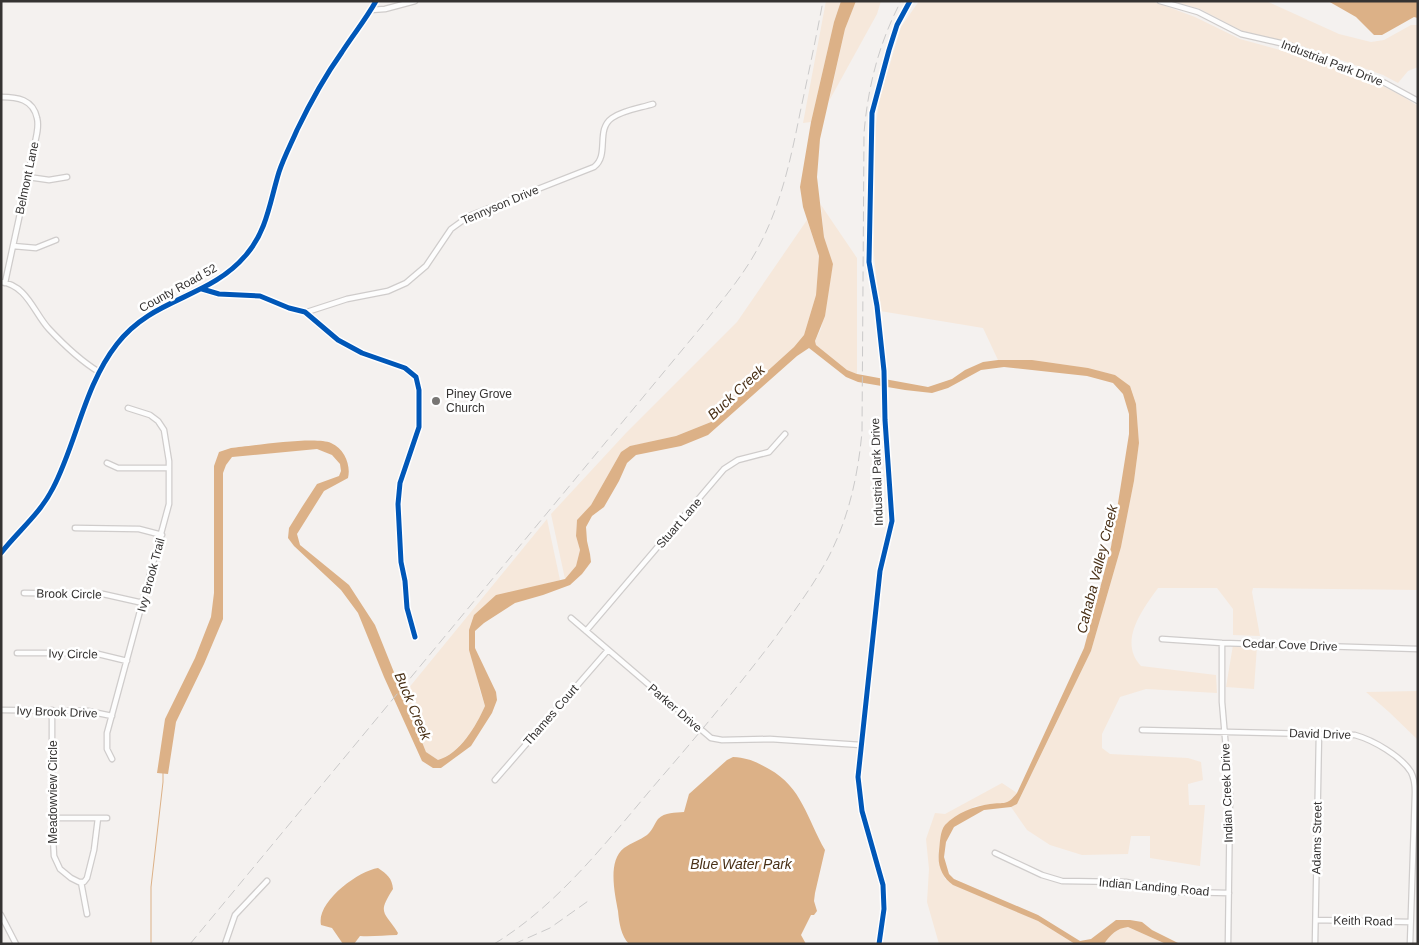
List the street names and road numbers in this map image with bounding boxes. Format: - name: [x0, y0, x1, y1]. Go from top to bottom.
- street label: Industrial Park Drive: [1279, 37, 1385, 89]
- street label: Belmont Lane: [12, 140, 42, 216]
- street label: Tennyson Drive: [459, 182, 541, 228]
- street label: County Road 52: [137, 261, 220, 315]
- street label: Industrial Park Drive: [868, 417, 886, 526]
- street label: Stuart Lane: [653, 495, 705, 551]
- street label: Ivy Brook Trail: [134, 536, 168, 614]
- street label: Brook Circle: [36, 586, 102, 602]
- street label: Cedar Cove Drive: [1242, 636, 1338, 654]
- street label: Ivy Circle: [48, 647, 98, 661]
- street label: Thames Court: [521, 681, 582, 748]
- street label: Parker Drive: [645, 681, 705, 735]
- street label: Ivy Brook Drive: [16, 704, 98, 720]
- street label: David Drive: [1289, 726, 1352, 742]
- street label: Meadowview Circle: [46, 740, 60, 844]
- street label: Indian Creek Drive: [1218, 743, 1236, 843]
- street label: Adams Street: [1309, 801, 1325, 874]
- street label: Indian Landing Road: [1098, 875, 1210, 899]
- street label: Keith Road: [1333, 913, 1393, 929]

